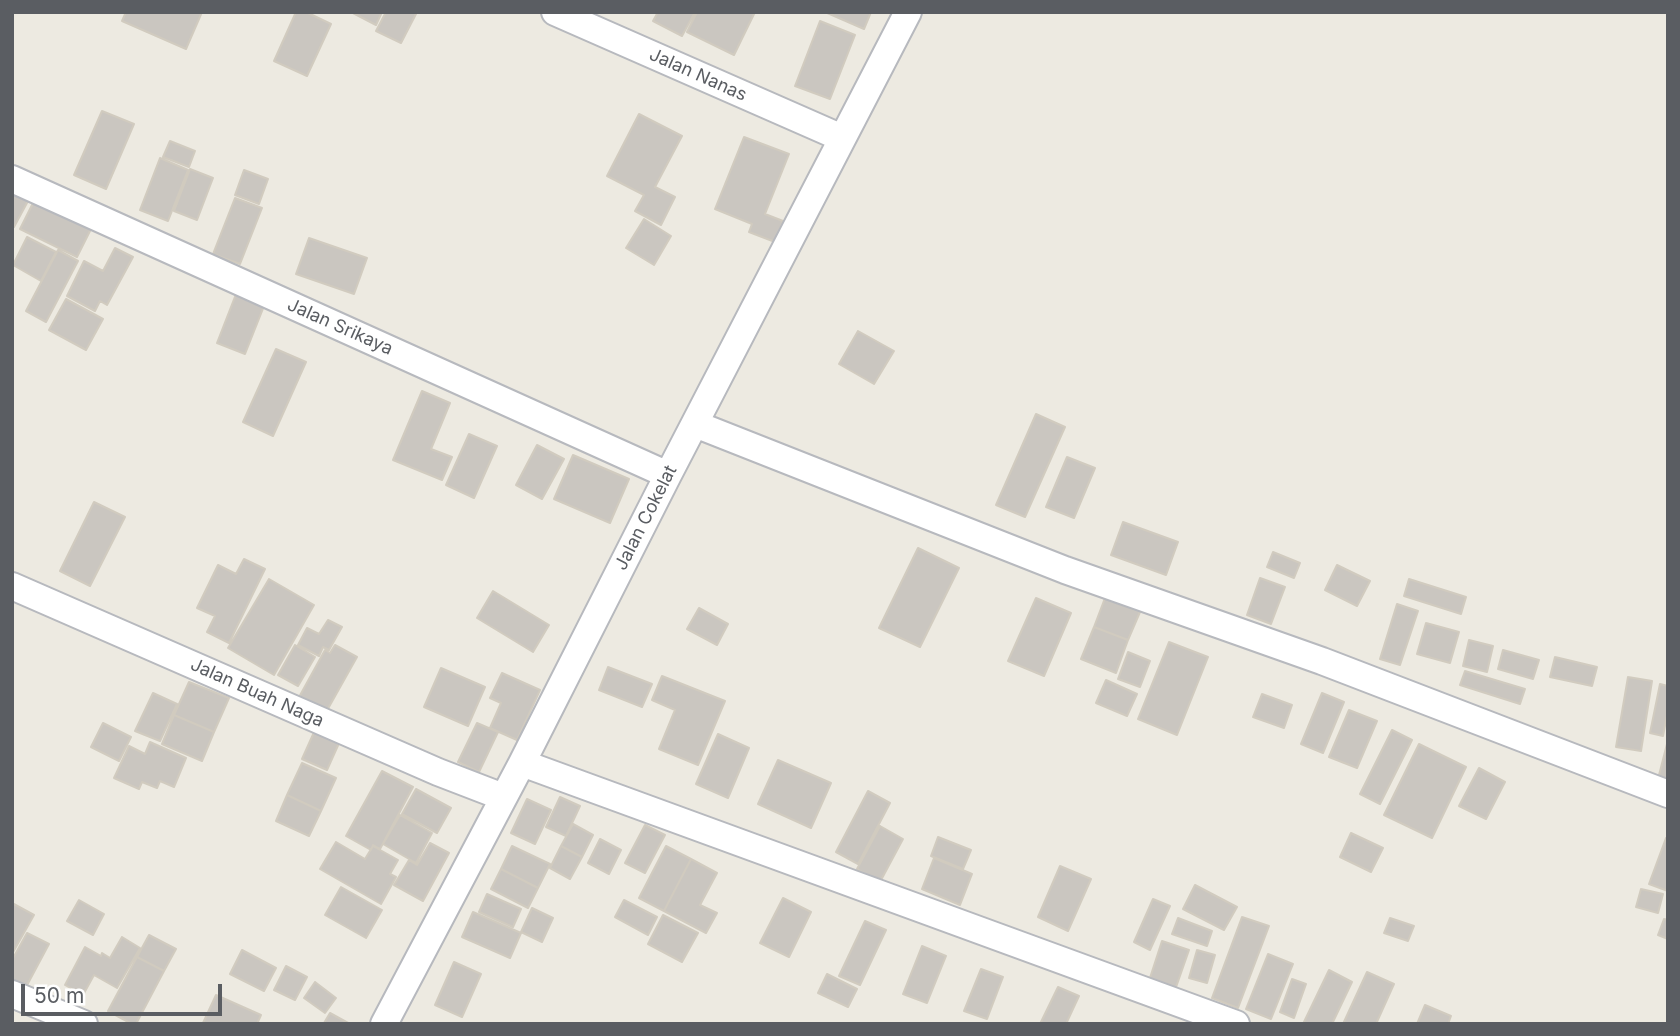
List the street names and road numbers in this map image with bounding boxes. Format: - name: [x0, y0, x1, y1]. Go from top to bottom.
- street label: Jalan Nanas: [646, 44, 750, 106]
- street label: Jalan Srikaya: [284, 294, 396, 360]
- street label: Jalan Cokelat: [610, 462, 682, 574]
- street label: Jalan Buah Naga: [187, 654, 327, 732]

